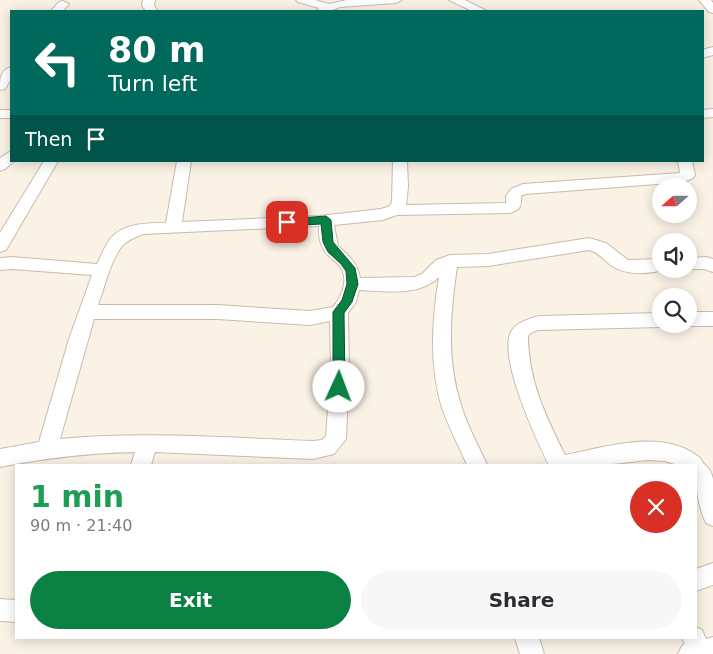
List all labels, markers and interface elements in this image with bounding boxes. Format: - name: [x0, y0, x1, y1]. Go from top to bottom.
- icon: left: [25, 30, 90, 95]
- text: 80 m: [108, 30, 205, 70]
- text: Turn left: [108, 71, 197, 96]
- icon: arrive: [82, 125, 110, 153]
- text: Then: [25, 128, 72, 150]
- north arrow: [652, 178, 698, 222]
- map controls: [652, 178, 697, 333]
- pin: [266, 201, 308, 243]
- icon: arrive: [273, 208, 301, 236]
- button: sound: [652, 233, 697, 278]
- button: search: [652, 288, 697, 333]
- position arrow: [312, 360, 364, 412]
- text: 1 min: [30, 479, 124, 514]
- button: close: [630, 481, 682, 533]
- text: 90 m · 21:40: [30, 516, 132, 535]
- button: Exit: [30, 571, 351, 629]
- button: Share: [361, 571, 682, 629]

